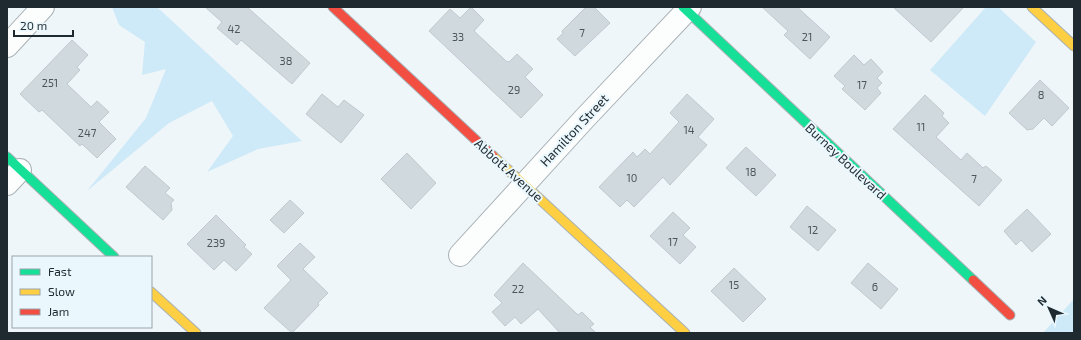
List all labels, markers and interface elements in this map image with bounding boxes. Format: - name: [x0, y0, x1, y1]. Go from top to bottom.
- scale bar: [14, 12, 73, 38]
- text: 20 m: [20, 18, 47, 32]
- house number: 42: [228, 22, 240, 35]
- house number: 7: [579, 26, 585, 39]
- house number: 33: [452, 30, 464, 43]
- house number: 21: [802, 30, 812, 43]
- house number: 38: [280, 54, 292, 67]
- house number: 251: [42, 76, 58, 89]
- house number: 17: [857, 78, 867, 91]
- house number: 29: [508, 83, 520, 96]
- house number: 8: [1038, 88, 1044, 101]
- street label: Hamilton Street: [536, 90, 612, 170]
- street label: Burney Boulevard: [802, 119, 890, 203]
- house number: 11: [917, 120, 925, 133]
- house number: 14: [683, 123, 695, 136]
- house number: 247: [78, 126, 97, 139]
- street label: Abbott Avenue: [472, 135, 546, 205]
- house number: 18: [745, 165, 757, 178]
- house number: 10: [626, 171, 638, 184]
- house number: 7: [971, 172, 977, 185]
- house number: 12: [808, 223, 818, 236]
- house number: 17: [668, 235, 678, 248]
- house number: 239: [207, 236, 225, 249]
- legend: [12, 256, 152, 328]
- text: Fast: [48, 264, 72, 278]
- house number: 15: [729, 278, 739, 291]
- house number: 6: [872, 280, 878, 293]
- house number: 22: [512, 282, 524, 295]
- text: Slow: [48, 284, 75, 298]
- north arrow: [1029, 288, 1069, 328]
- text: N: [1034, 293, 1049, 308]
- text: Jam: [48, 304, 69, 318]

